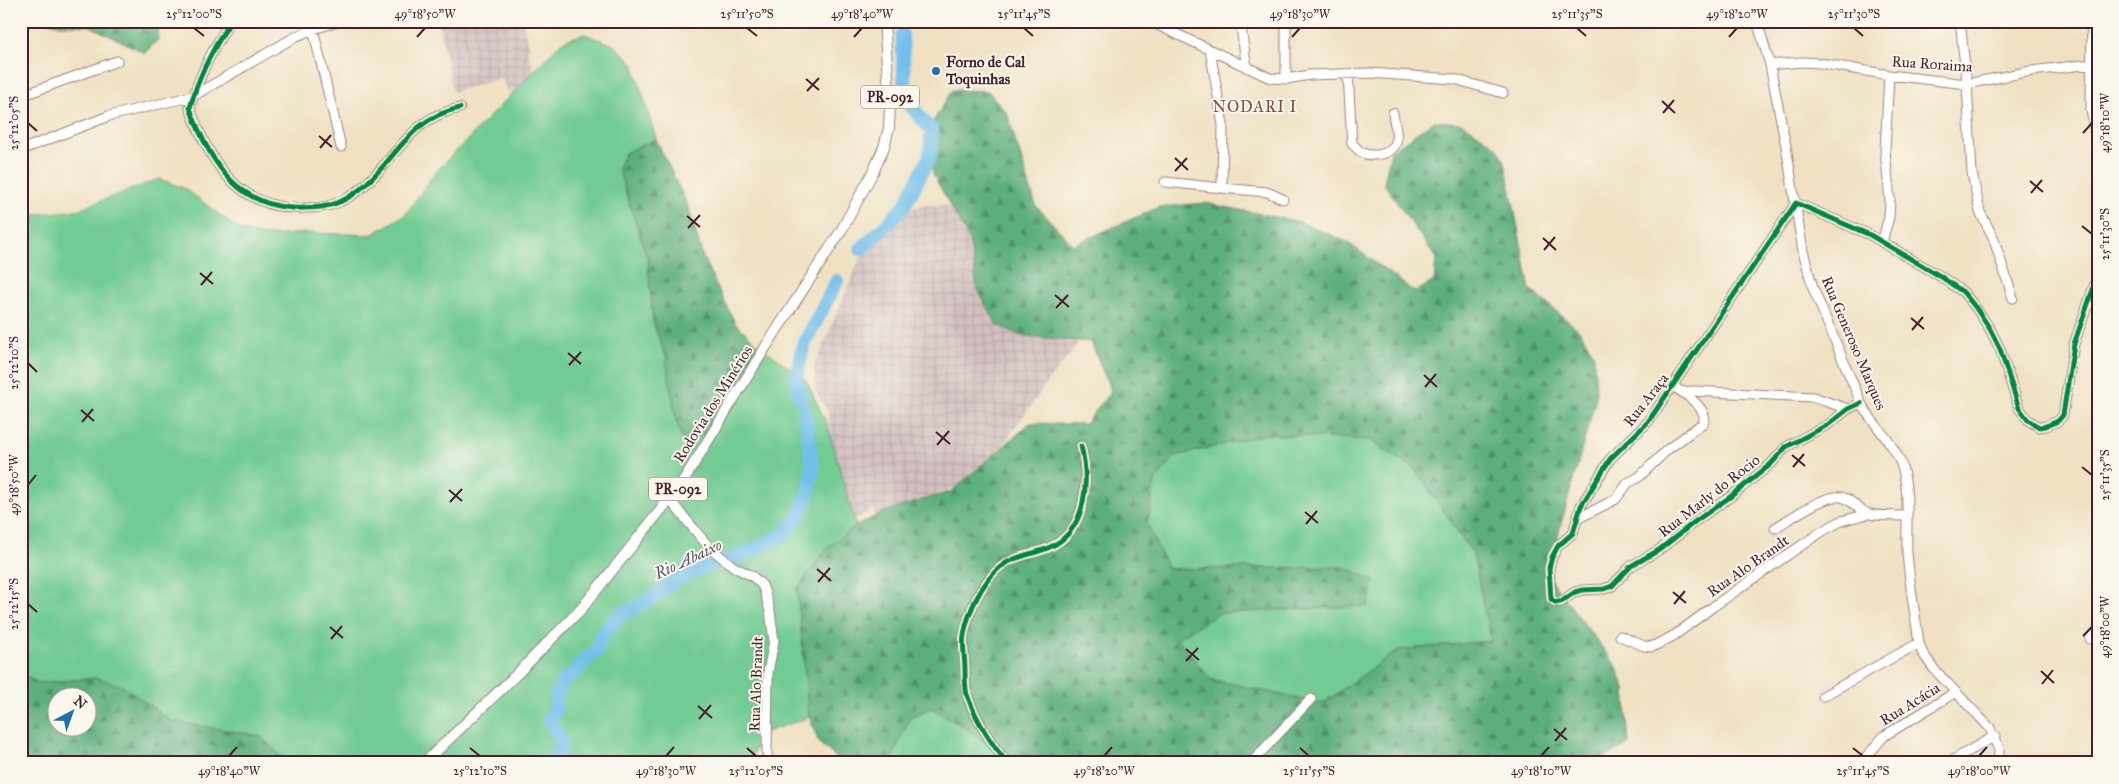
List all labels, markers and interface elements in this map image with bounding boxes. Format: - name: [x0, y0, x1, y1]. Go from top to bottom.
- text: 25°12'00"S: [166, 7, 222, 21]
- text: 49°18'50"W: [394, 7, 456, 21]
- text: 25°11'50"S: [720, 7, 774, 21]
- text: 49°18'40"W: [831, 7, 894, 21]
- text: 25°11'45"S: [998, 7, 1051, 21]
- text: 49°18'30"W: [1270, 7, 1331, 21]
- text: 25°11'35"S: [1551, 7, 1603, 21]
- text: 49°18'20"W: [1706, 7, 1768, 21]
- text: 25°11'30"S: [1828, 7, 1880, 21]
- street label: Rua Roraima: [1891, 52, 1974, 76]
- place label: Forno de Cal Toquinhas: [945, 53, 1026, 89]
- marker: Forno de Cal Toquinhas: [930, 65, 942, 77]
- road number: PR-092: [861, 85, 919, 108]
- text: 49°18'10"W: [2098, 92, 2112, 153]
- text: 25°12'05"S: [7, 96, 21, 150]
- district label: NODARI I: [1213, 97, 1297, 116]
- text: 25°11'30"S: [2098, 208, 2112, 260]
- street label: Rua Generoso Marques: [1817, 273, 1890, 413]
- text: 25°12'10"S: [7, 336, 21, 390]
- street label: Rodovia dos Minérios: [670, 342, 756, 466]
- street label: Rua Araça: [1620, 369, 1673, 430]
- text: 25°11'35"S: [2098, 449, 2112, 501]
- street label: Rua Marly do Rocio: [1655, 451, 1764, 541]
- text: 49°18'50"W: [7, 454, 21, 516]
- road number: PR-092: [649, 478, 707, 500]
- street label: Rua Alo Brandt: [1704, 531, 1793, 601]
- water label: Rio Abaixo: [650, 535, 725, 583]
- text: 25°12'15"S: [7, 578, 21, 630]
- text: 49°18'00"W: [2098, 595, 2112, 658]
- street label: Rua Alo Brandt: [745, 635, 767, 732]
- street label: Rua Acácia: [1877, 678, 1944, 730]
- north arrow: [48, 686, 98, 736]
- text: N: [70, 692, 90, 713]
- text: 49°18'40"W: [198, 764, 261, 778]
- text: 25°12'10"S: [453, 764, 507, 778]
- text: 49°18'30"W: [636, 764, 697, 778]
- text: 25°12'05"S: [729, 764, 783, 778]
- text: 49°18'20"W: [1073, 764, 1135, 778]
- text: 25°11'55"S: [1283, 764, 1335, 778]
- text: 49°18'10"W: [1511, 764, 1572, 778]
- text: 25°11'45"S: [1837, 764, 1890, 778]
- text: 49°18'00"W: [1948, 764, 2011, 778]

